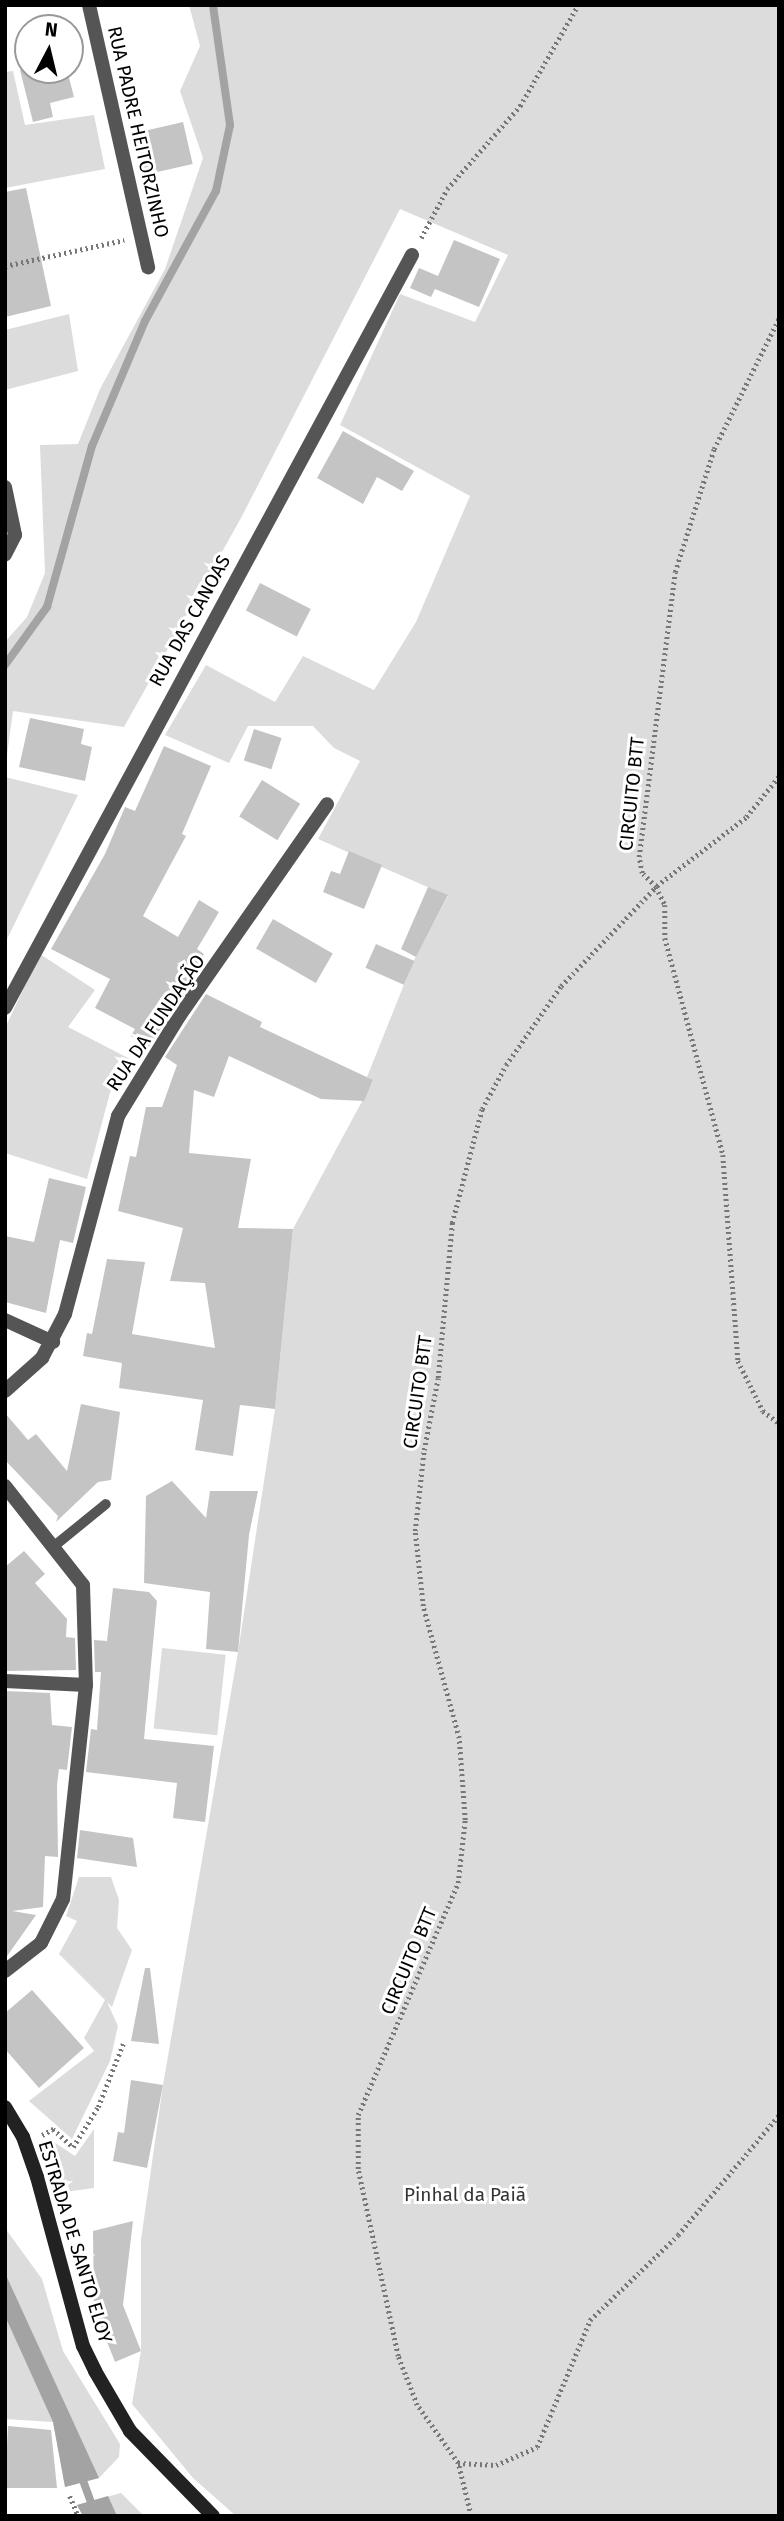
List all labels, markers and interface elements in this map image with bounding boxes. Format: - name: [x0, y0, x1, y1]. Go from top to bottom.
- north arrow: [14, 14, 84, 84]
- text: N: [44, 17, 59, 42]
- street label: RUA PADRE HEITORZINHO: [103, 24, 173, 240]
- street label: RUA DAS CANOAS: [144, 551, 236, 691]
- street label: CIRCUITO BTT: [615, 736, 649, 852]
- street label: RUA DA FUNDAÇÃO: [102, 950, 210, 1096]
- street label: CIRCUITO BTT: [399, 1334, 437, 1450]
- street label: CIRCUITO BTT: [376, 1904, 442, 2018]
- street label: ESTRADA DE SANTO ELOY: [33, 2138, 117, 2346]
- park label: Pinhal da Paiã: [404, 2184, 526, 2206]

